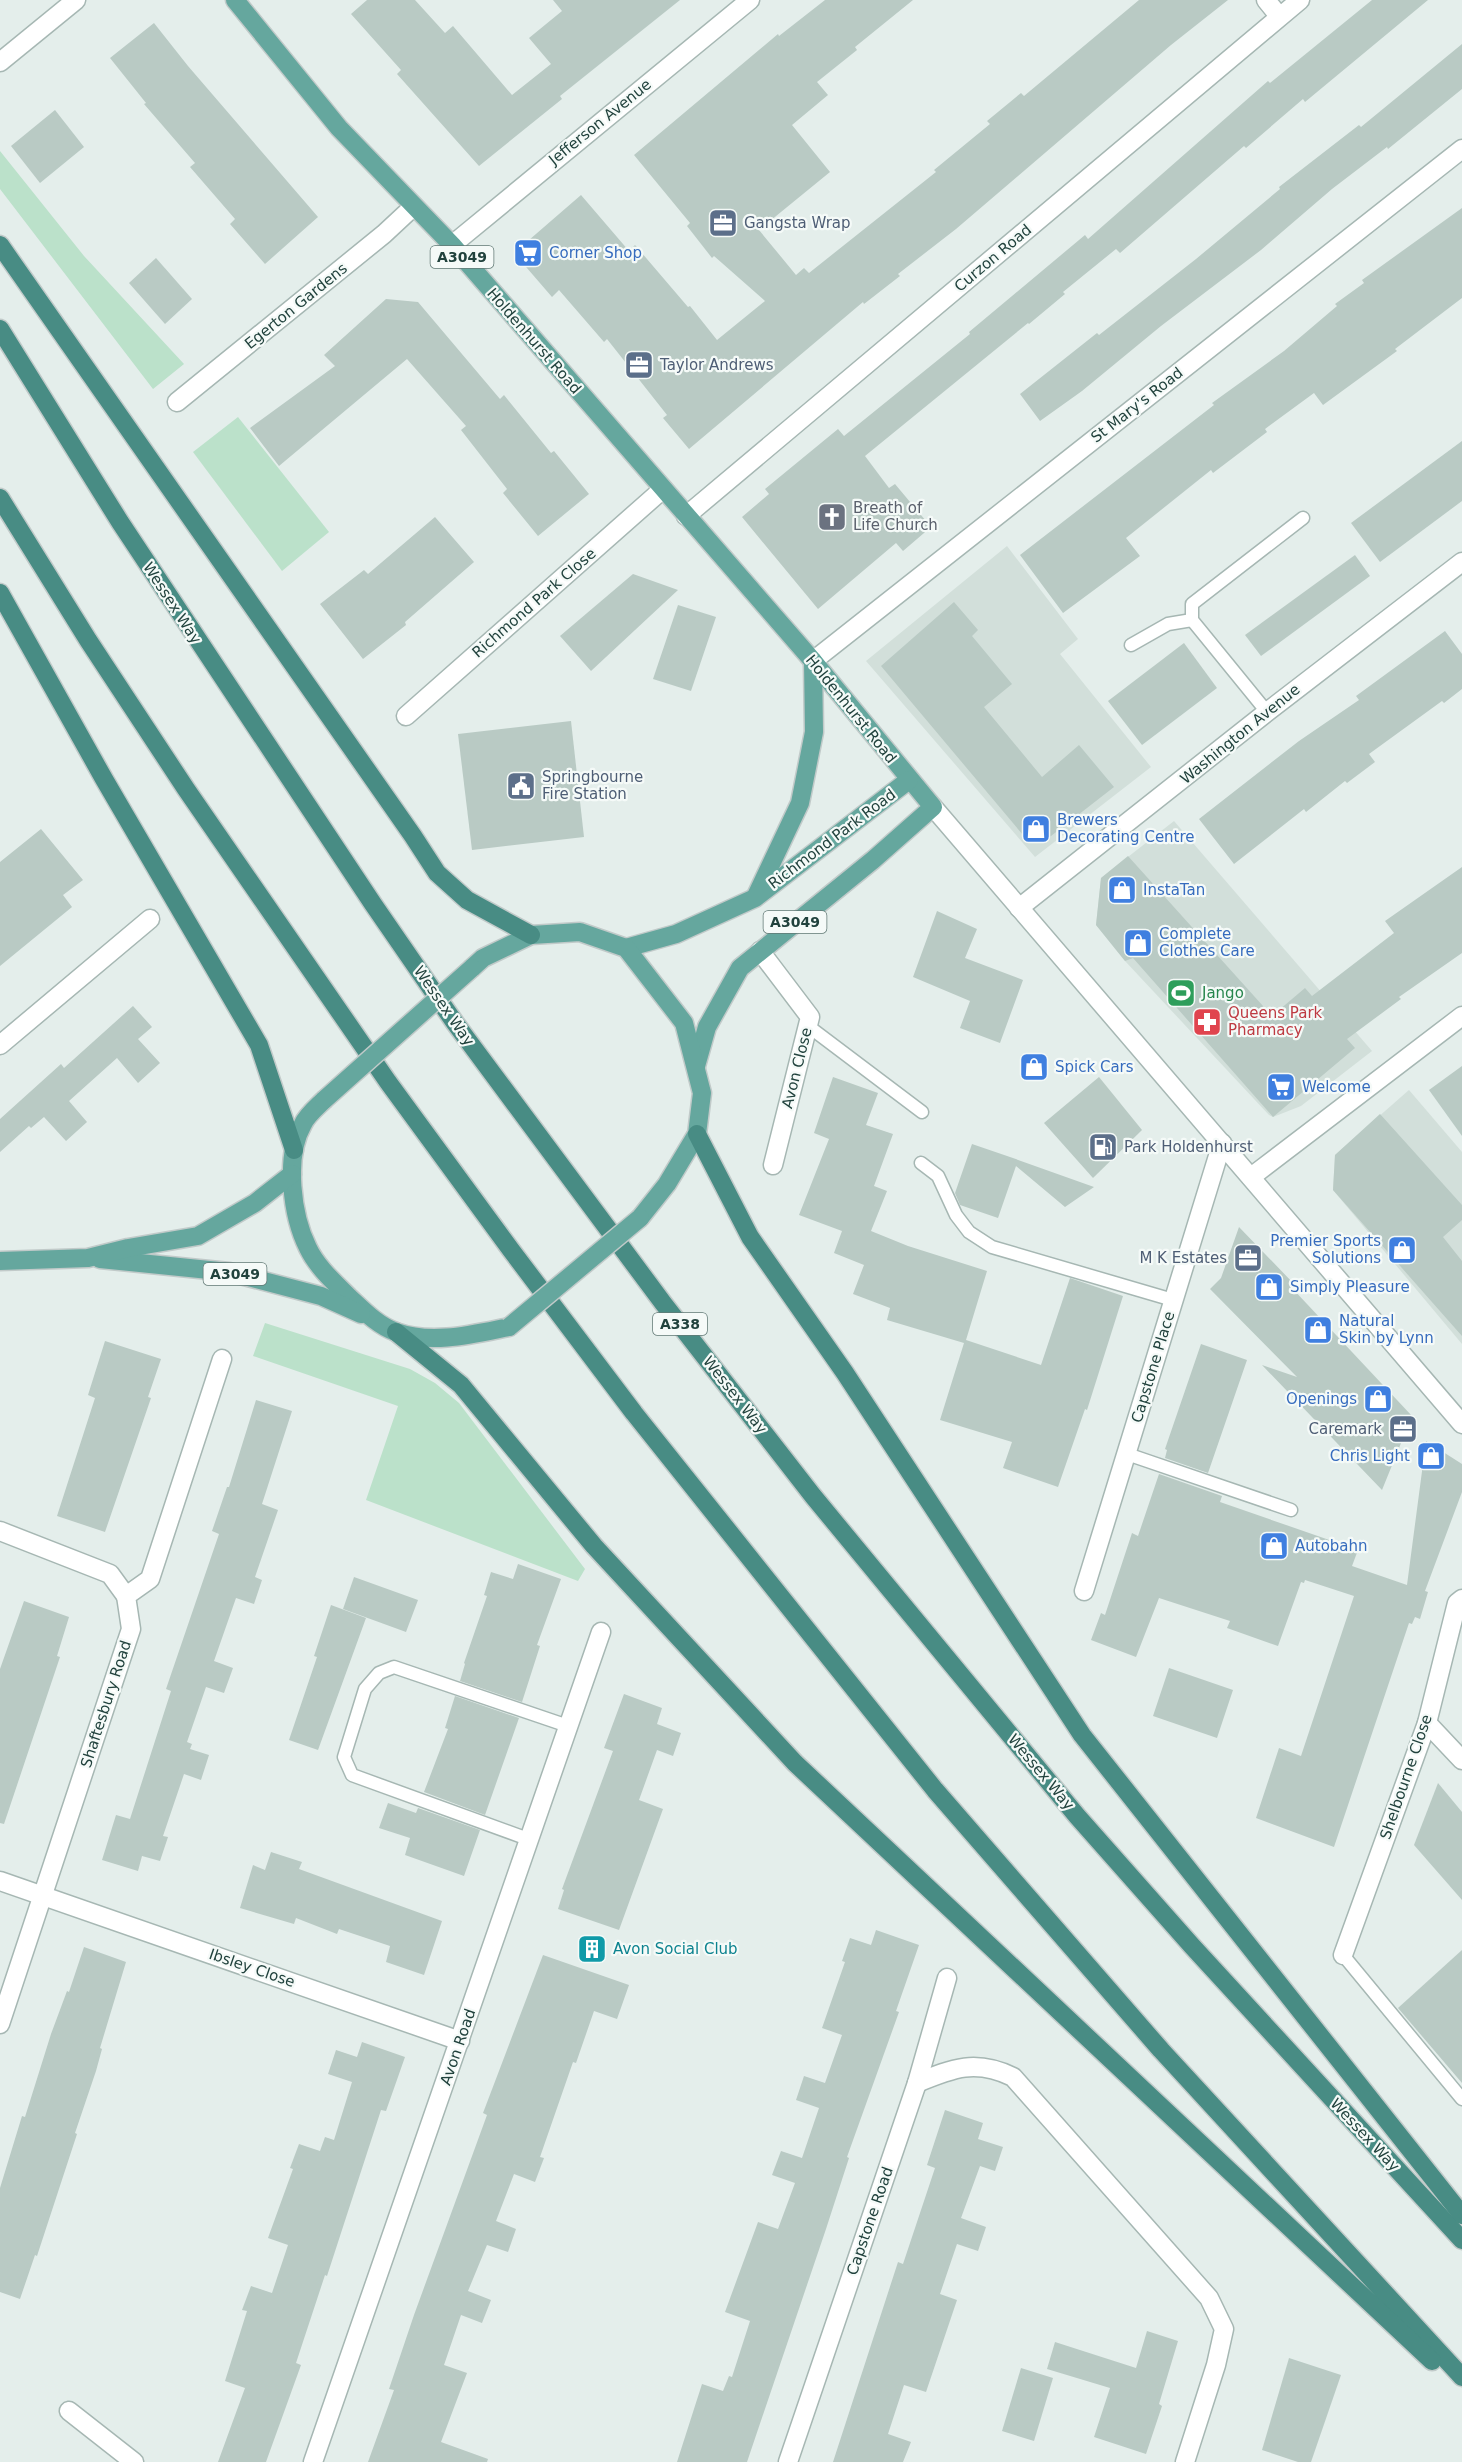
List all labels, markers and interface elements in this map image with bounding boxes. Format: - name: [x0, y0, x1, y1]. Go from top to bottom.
- street label: Jefferson Avenue: [544, 75, 655, 169]
- office icon: Gangsta Wrap: [707, 207, 739, 239]
- place label: Gangsta Wrap: [744, 214, 851, 232]
- street label: Curzon Road: [951, 221, 1035, 295]
- supermarket icon: Corner Shop: [512, 237, 544, 269]
- place label: Corner Shop: [549, 244, 642, 262]
- road number: A3049: [430, 246, 494, 268]
- street label: Egerton Gardens: [241, 259, 351, 353]
- street label: Holdenhurst Road: [483, 284, 585, 398]
- office icon: Taylor Andrews: [623, 349, 655, 381]
- place label: Taylor Andrews: [659, 356, 774, 374]
- street label: St Mary's Road: [1087, 364, 1187, 446]
- place label: Breath of Life Church: [853, 499, 938, 534]
- church icon: Breath of Life Church: [816, 501, 848, 533]
- street label: Richmond Park Close: [468, 544, 600, 662]
- street label: Wessex Way: [139, 559, 205, 647]
- street label: Holdenhurst Road: [802, 651, 900, 767]
- street label: Washington Avenue: [1177, 680, 1303, 788]
- place label: Springbourne Fire Station: [542, 768, 643, 803]
- public building icon: Springbourne Fire Station: [505, 770, 537, 802]
- street label: Richmond Park Road: [765, 785, 899, 893]
- place label: Brewers Decorating Centre: [1057, 811, 1195, 846]
- shop icon: Brewers Decorating Centre: [1020, 813, 1052, 845]
- shop icon: InstaTan: [1106, 874, 1138, 906]
- place label: InstaTan: [1143, 881, 1205, 899]
- road number: A3049: [764, 911, 826, 933]
- place label: Complete Clothes Care: [1159, 925, 1255, 960]
- shop icon: Complete Clothes Care: [1122, 927, 1154, 959]
- street label: Wessex Way: [410, 963, 478, 1049]
- sports icon: Jango: [1165, 977, 1197, 1009]
- place label: Jango: [1201, 984, 1244, 1002]
- place label: Queens Park Pharmacy: [1228, 1004, 1323, 1039]
- pharmacy icon: Queens Park Pharmacy: [1191, 1006, 1223, 1038]
- street label: Avon Close: [778, 1026, 816, 1110]
- shop icon: Spick Cars: [1018, 1051, 1050, 1083]
- place label: Spick Cars: [1055, 1058, 1134, 1076]
- supermarket icon: Welcome: [1265, 1071, 1297, 1103]
- place label: Welcome: [1302, 1078, 1371, 1096]
- fuel station icon: Park Holdenhurst: [1087, 1131, 1119, 1163]
- place label: Park Holdenhurst: [1124, 1138, 1253, 1156]
- place label: Premier Sports Solutions: [1270, 1232, 1381, 1267]
- shop icon: Premier Sports Solutions: [1386, 1234, 1418, 1266]
- office icon: M K Estates: [1232, 1242, 1264, 1274]
- place label: M K Estates: [1139, 1249, 1227, 1267]
- road number: A3049: [204, 1263, 266, 1285]
- shop icon: Simply Pleasure: [1253, 1271, 1285, 1303]
- place label: Simply Pleasure: [1290, 1278, 1410, 1296]
- street label: Capstone Place: [1128, 1309, 1178, 1425]
- place label: Natural Skin by Lynn: [1339, 1312, 1434, 1347]
- road number: A338: [653, 1313, 707, 1335]
- shop icon: Natural Skin by Lynn: [1302, 1314, 1334, 1346]
- street label: Wessex Way: [699, 1353, 771, 1437]
- shop icon: Openings: [1362, 1383, 1394, 1415]
- place label: Openings: [1286, 1390, 1357, 1408]
- office icon: Caremark: [1387, 1413, 1419, 1445]
- place label: Caremark: [1309, 1420, 1382, 1438]
- shop icon: Chris Light: [1415, 1440, 1447, 1472]
- place label: Chris Light: [1330, 1447, 1410, 1465]
- shop icon: Autobahn: [1258, 1530, 1290, 1562]
- place label: Autobahn: [1295, 1537, 1368, 1555]
- street label: Shaftesbury Road: [77, 1638, 135, 1770]
- street label: Shelbourne Close: [1376, 1712, 1436, 1842]
- street label: Wessex Way: [1004, 1730, 1078, 1814]
- building icon: Avon Social Club: [576, 1933, 608, 1965]
- place label: Avon Social Club: [613, 1940, 738, 1958]
- street label: Ibsley Close: [207, 1945, 297, 1991]
- street label: Avon Road: [437, 2007, 479, 2087]
- street label: Wessex Way: [1327, 2095, 1403, 2175]
- street label: Capstone Road: [843, 2165, 897, 2277]

